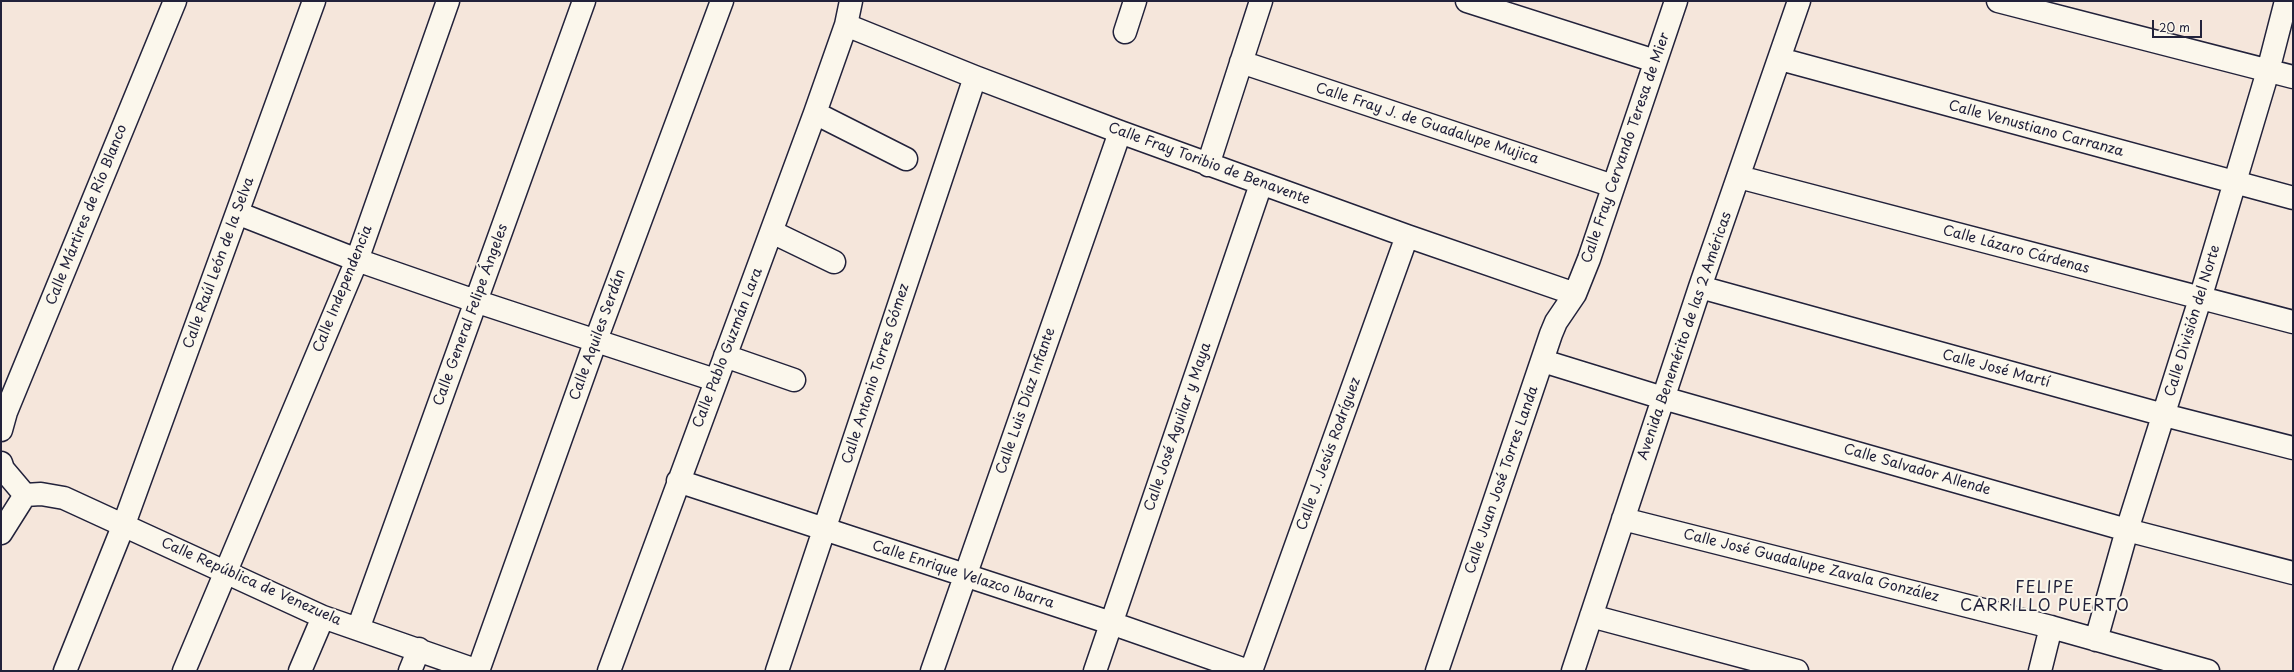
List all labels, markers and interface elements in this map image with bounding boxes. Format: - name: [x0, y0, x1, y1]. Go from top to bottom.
- scale bar: [2154, 12, 2204, 38]
- text: 20 m: [2159, 18, 2190, 36]
- street label: Calle Fray Cervando Teresa de Mier: [1579, 30, 1673, 266]
- street label: Calle Fray J. de Guadalupe Mujica: [1313, 80, 1541, 168]
- street label: Calle Venustiano Carranza: [1947, 98, 2125, 160]
- street label: Calle Fray Toribio de Benavente: [1106, 120, 1312, 208]
- street label: Calle Mártires de Río Blanco: [43, 122, 131, 308]
- street label: Calle Raúl León de la Selva: [180, 175, 258, 351]
- street label: Avenida Benemérito de las 2 Américas: [1635, 210, 1735, 462]
- street label: Calle General Felipe Ángeles: [430, 222, 512, 408]
- street label: Calle Lázaro Cárdenas: [1941, 222, 2091, 278]
- street label: Calle Independencia: [310, 223, 376, 355]
- street label: Calle División del Norte: [2162, 243, 2224, 399]
- street label: Calle Pablo Guzmán Lara: [690, 266, 766, 430]
- street label: Calle Aquiles Serdán: [566, 267, 630, 403]
- street label: Calle Antonio Torres Gómez: [839, 282, 913, 466]
- street label: Calle Luis Díaz Infante: [993, 326, 1059, 476]
- street label: Calle José Aguilar y Maya: [1141, 340, 1215, 514]
- street label: Calle José Martí: [1940, 347, 2052, 391]
- street label: Calle J. Jesús Rodríguez: [1294, 375, 1364, 533]
- street label: Calle Juan José Torres Landa: [1462, 384, 1542, 576]
- street label: Calle Salvador Allende: [1842, 441, 1992, 499]
- street label: Calle José Guadalupe Zavala González: [1682, 526, 1940, 606]
- street label: Calle República de Venezuela: [158, 535, 344, 629]
- street label: Calle Enrique Velazco Ibarra: [870, 538, 1056, 612]
- district label: FELIPE CARRILLO PUERTO: [1961, 579, 2129, 617]

